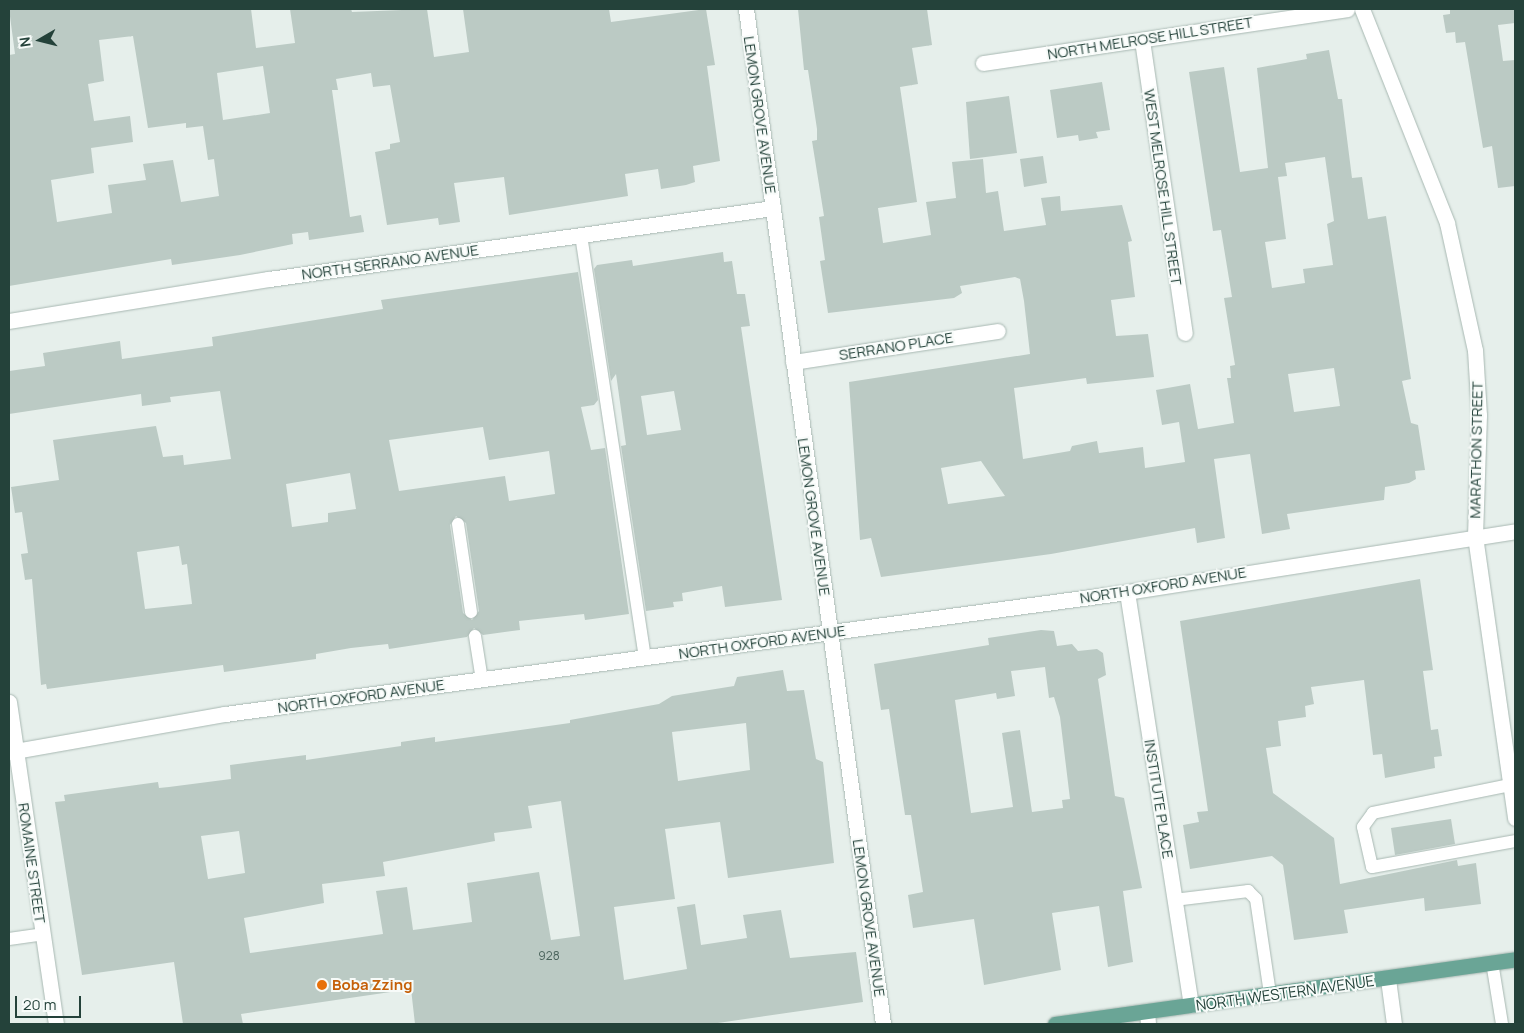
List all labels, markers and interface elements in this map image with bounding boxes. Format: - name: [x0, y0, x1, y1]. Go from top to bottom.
- street label: NORTH MELROSE HILL STREET: [1046, 13, 1254, 63]
- north arrow: [15, 15, 65, 65]
- street label: LEMON GROVE AVENUE: [740, 35, 780, 195]
- text: N: [15, 36, 35, 48]
- street label: WEST MELROSE HILL STREET: [1140, 87, 1186, 287]
- street label: NORTH SERRANO AVENUE: [300, 241, 480, 283]
- street label: SERRANO PLACE: [838, 328, 954, 364]
- street label: MARATHON STREET: [1466, 381, 1486, 519]
- street label: LEMON GROVE AVENUE: [794, 437, 834, 597]
- street label: NORTH OXFORD AVENUE: [1078, 563, 1248, 607]
- street label: NORTH OXFORD AVENUE: [677, 621, 847, 663]
- street label: NORTH OXFORD AVENUE: [276, 675, 446, 717]
- street label: INSTITUTE PLACE: [1141, 738, 1177, 860]
- street label: ROMAINE STREET: [15, 802, 49, 924]
- street label: LEMON GROVE AVENUE: [849, 838, 889, 998]
- house number: 928: [538, 949, 560, 963]
- street label: NORTH WESTERN AVENUE: [1195, 972, 1375, 1014]
- place label: Boba Zzing: [332, 976, 412, 994]
- marker: Boba Zzing: [316, 979, 328, 991]
- scale bar: [18, 986, 84, 1018]
- text: 20 m: [23, 994, 56, 1015]

